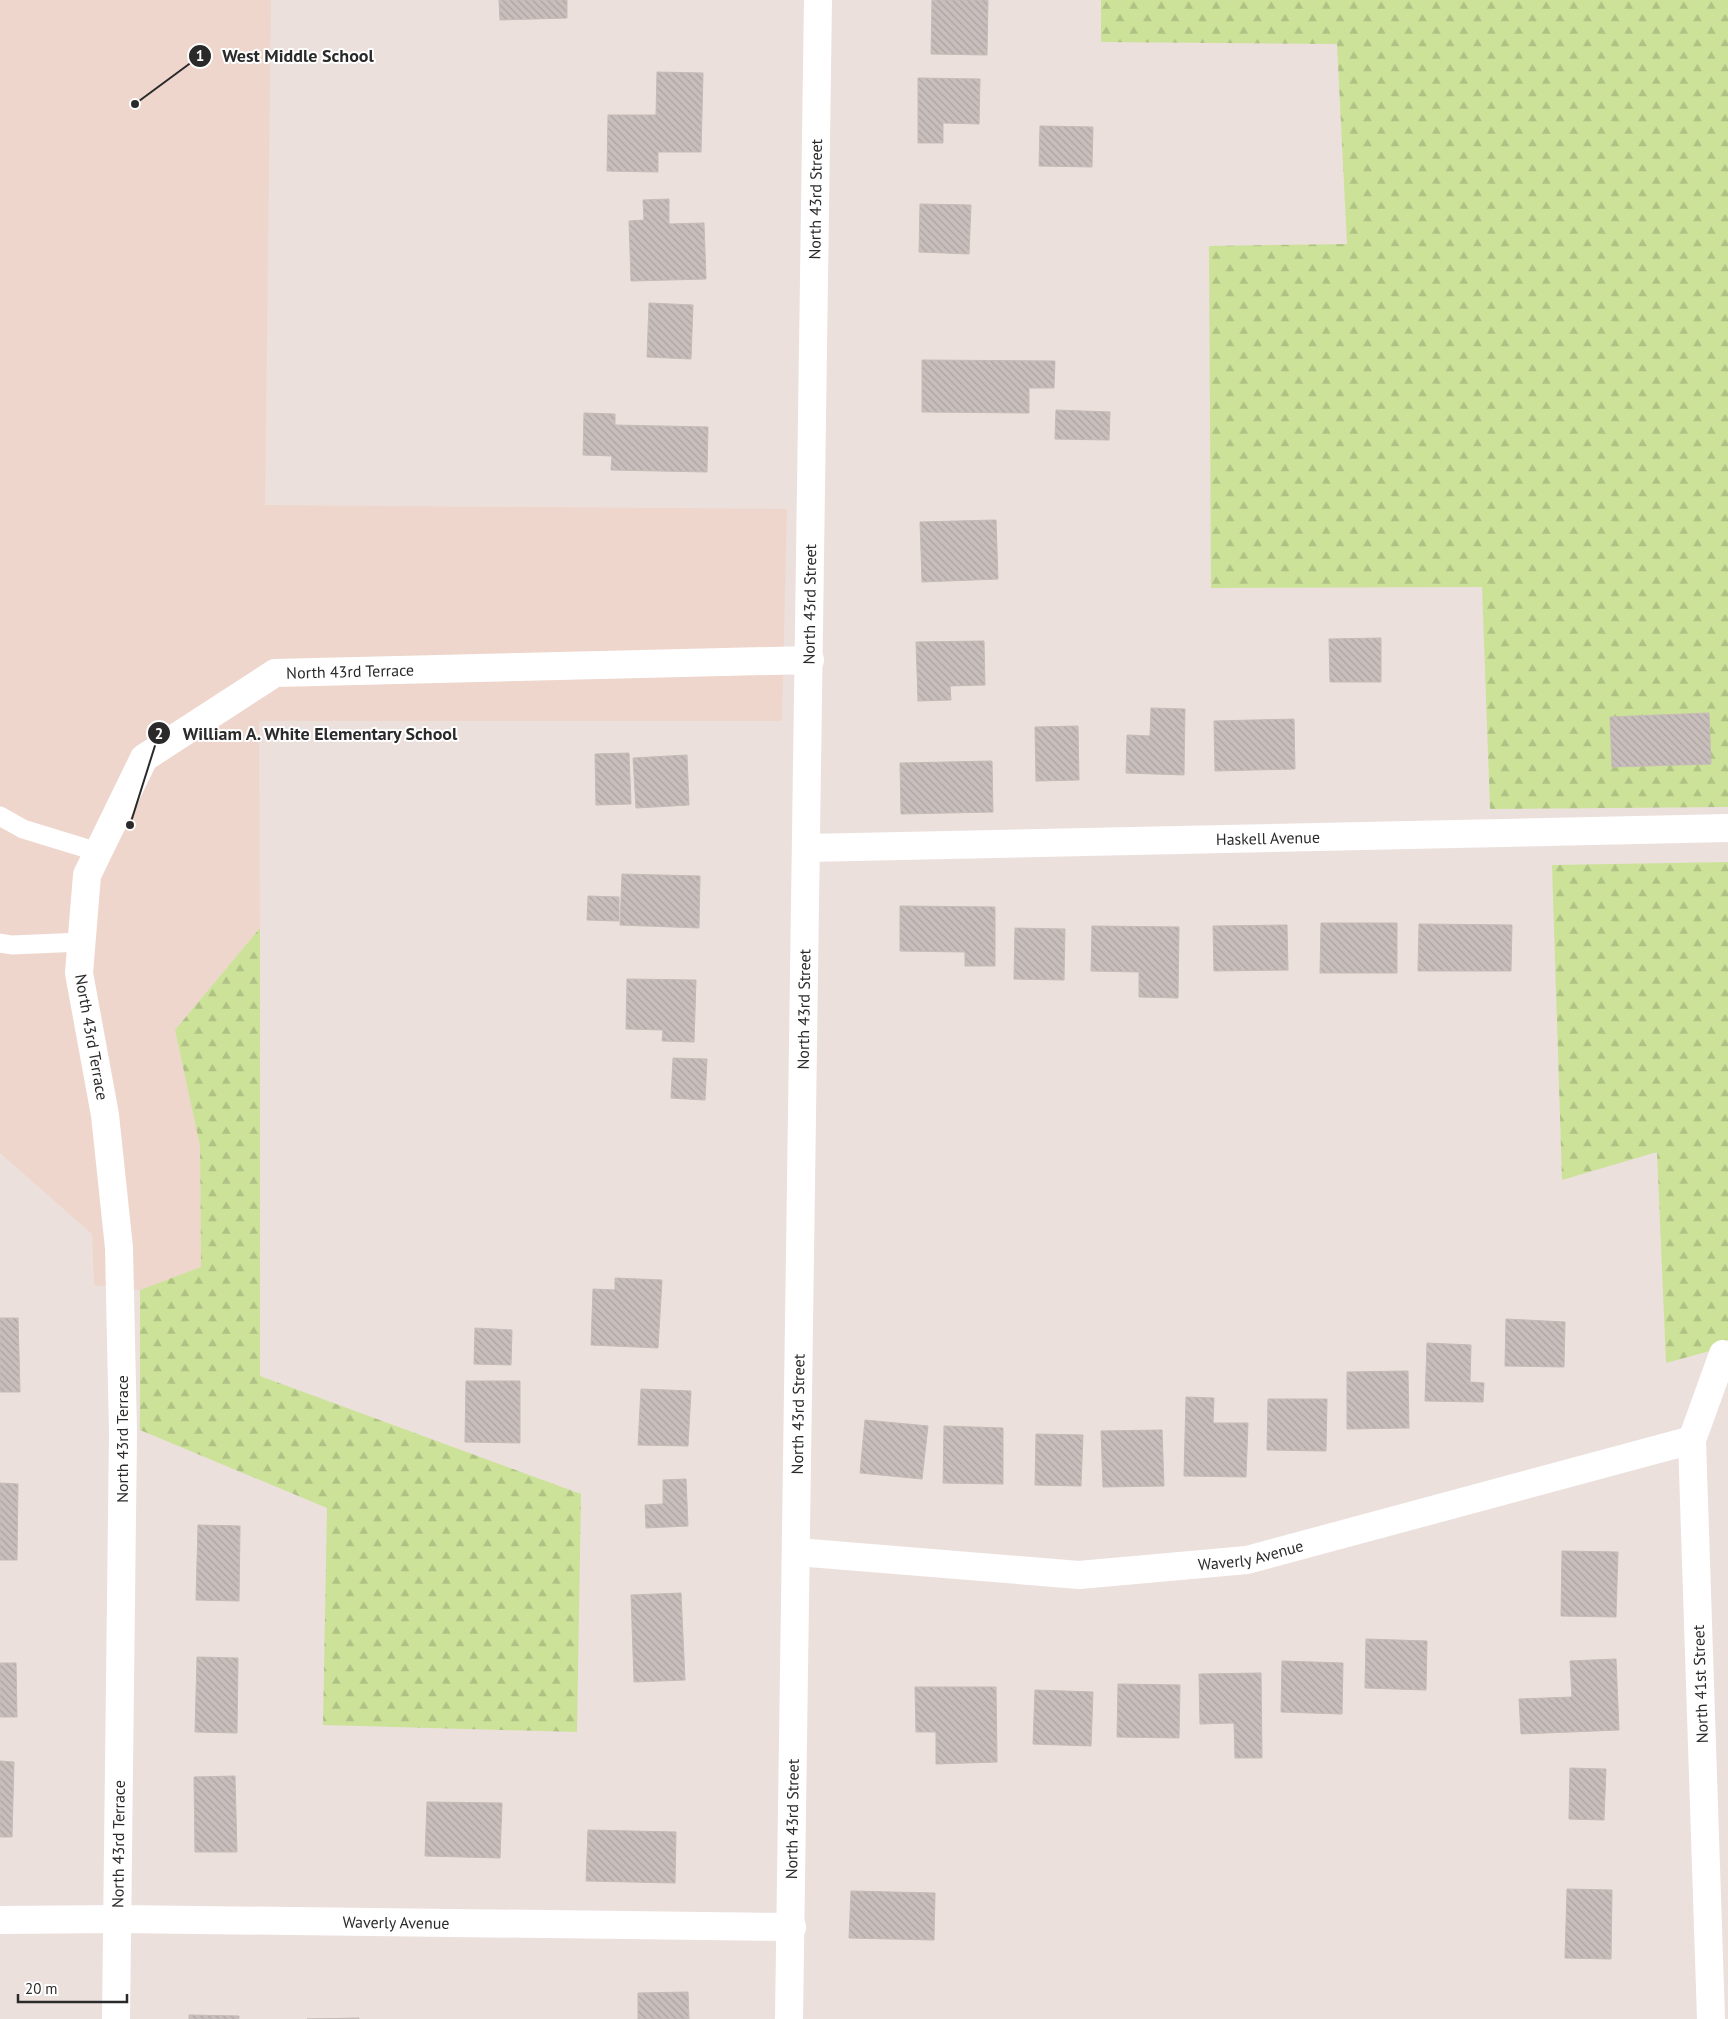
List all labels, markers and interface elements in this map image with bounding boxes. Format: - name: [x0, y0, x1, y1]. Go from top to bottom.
- callout: West Middle School: [187, 39, 384, 72]
- text: West Middle School: [222, 44, 374, 67]
- text: 1: [196, 46, 204, 65]
- street label: North 43rd Street: [804, 138, 826, 260]
- street label: North 43rd Street: [798, 543, 820, 665]
- street label: North 43rd Terrace: [286, 660, 414, 683]
- callout: William A. White Elementary School: [146, 717, 469, 750]
- text: William A. White Elementary School: [183, 722, 458, 745]
- text: 2: [155, 724, 163, 743]
- street label: Haskell Avenue: [1216, 827, 1320, 849]
- street label: North 43rd Street: [793, 948, 814, 1069]
- street label: North 43rd Terrace: [71, 972, 113, 1102]
- street label: North 43rd Street: [787, 1353, 809, 1474]
- street label: North 43rd Terrace: [112, 1375, 132, 1503]
- street label: Waverly Avenue: [1197, 1535, 1306, 1574]
- street label: North 41st Street: [1688, 1624, 1712, 1744]
- street label: North 43rd Street: [781, 1758, 803, 1879]
- street label: North 43rd Terrace: [107, 1780, 129, 1908]
- street label: Waverly Avenue: [342, 1912, 450, 1933]
- scale bar: [18, 1972, 126, 2004]
- text: 20 m: [25, 1979, 58, 1998]

